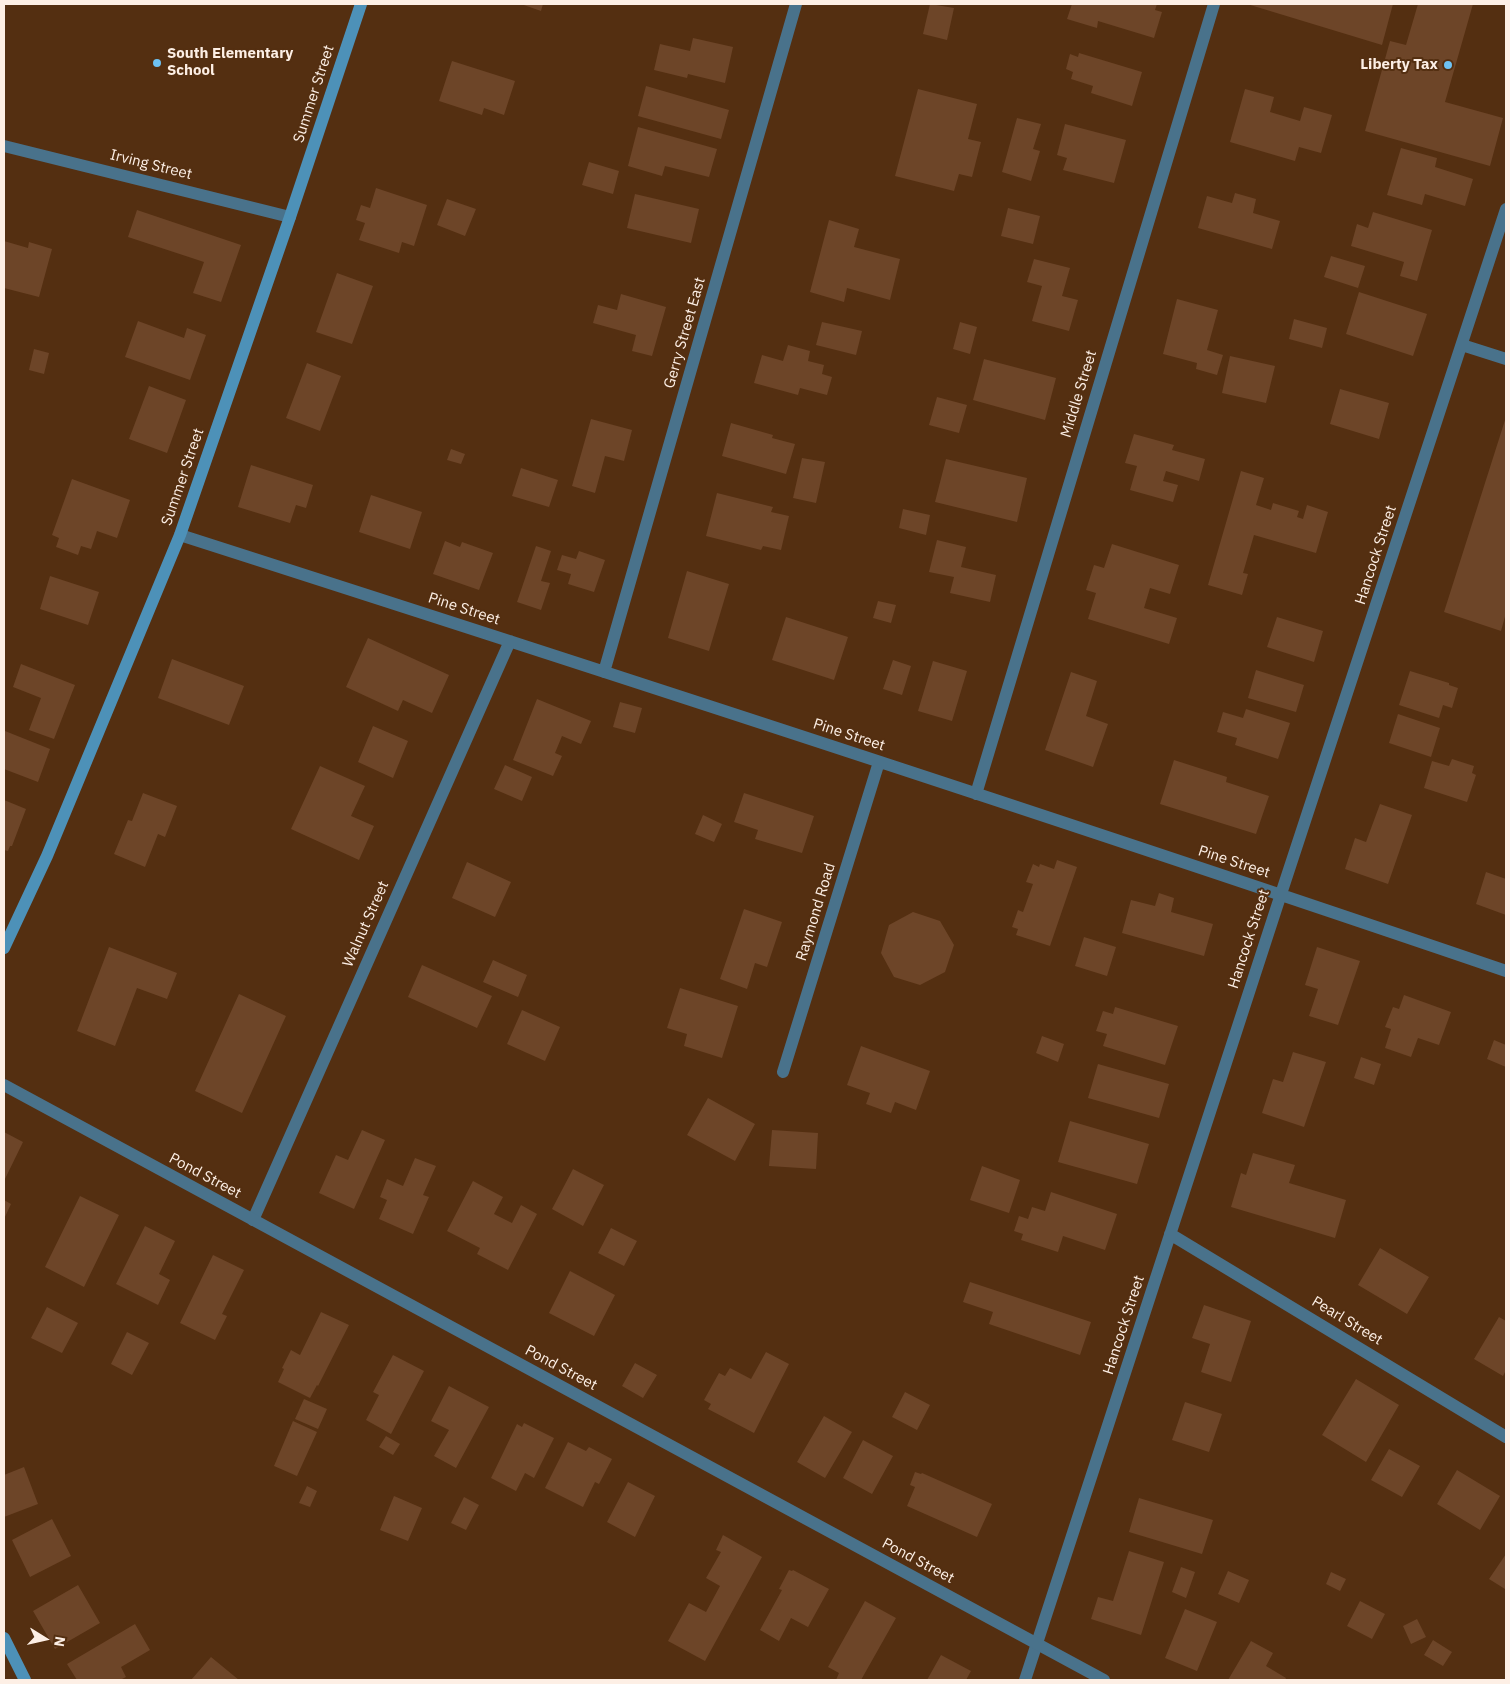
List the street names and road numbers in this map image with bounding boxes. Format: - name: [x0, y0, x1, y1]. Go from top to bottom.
- street label: Summer Street: [290, 43, 338, 145]
- street label: Irving Street: [108, 146, 194, 184]
- street label: Gerry Street East: [661, 275, 709, 391]
- street label: Middle Street: [1057, 348, 1101, 440]
- street label: Summer Street: [158, 426, 208, 528]
- street label: Hancock Street: [1352, 503, 1400, 607]
- street label: Pine Street: [426, 589, 502, 629]
- street label: Pine Street: [811, 715, 887, 755]
- street label: Pine Street: [1196, 842, 1272, 882]
- street label: Raymond Road: [793, 861, 839, 963]
- street label: Walnut Street: [339, 878, 393, 970]
- street label: Hancock Street: [1225, 887, 1273, 991]
- street label: Pond Street: [166, 1149, 244, 1203]
- street label: Hancock Street: [1100, 1273, 1148, 1377]
- street label: Pearl Street: [1308, 1293, 1386, 1349]
- street label: Pond Street: [522, 1341, 600, 1395]
- street label: Pond Street: [879, 1534, 957, 1588]

